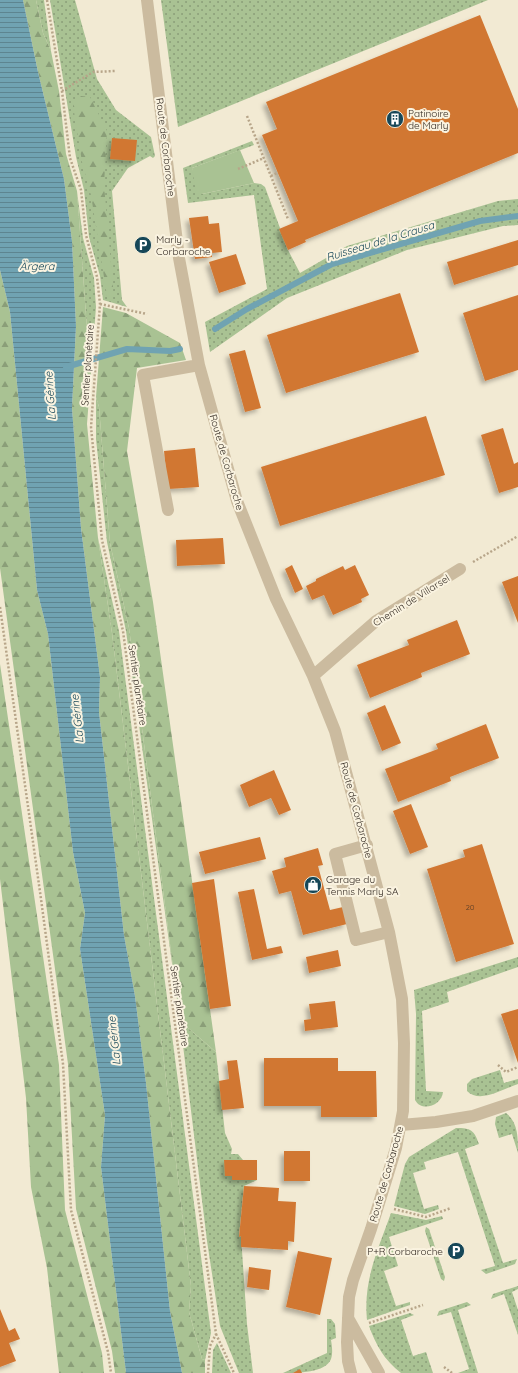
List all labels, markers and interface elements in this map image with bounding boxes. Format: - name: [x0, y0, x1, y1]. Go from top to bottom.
- street label: Route de Corbaroche: [153, 97, 178, 197]
- place label: Patinoire de Marly: [408, 107, 449, 132]
- building icon: Patinoire de Marly: [385, 109, 405, 129]
- water label: Ruisseau de la Crausa: [324, 217, 437, 264]
- place label: Marly - Corbaroche: [156, 233, 211, 258]
- parking icon: Marly - Corbaroche: [133, 235, 153, 255]
- water label: Ärgera: [20, 259, 56, 273]
- street label: Sentier planétaire: [78, 324, 97, 406]
- water label: La Gérine: [41, 371, 59, 421]
- street label: Route de Corbaroche: [207, 413, 247, 512]
- street label: Chemin de Villarsel: [370, 572, 452, 629]
- street label: Sentier planétaire: [125, 644, 150, 727]
- water label: La Gérine: [67, 693, 86, 744]
- street label: Route de Corbaroche: [337, 761, 376, 860]
- place label: Garage du Tennis Marly SA: [326, 873, 399, 898]
- shop icon: Garage du Tennis Marly SA: [303, 875, 323, 895]
- house number: 20: [465, 902, 475, 912]
- street label: Sentier planétaire: [167, 965, 192, 1048]
- water label: La Gérine: [104, 1015, 123, 1066]
- street label: Route de Corbaroche: [367, 1124, 407, 1224]
- parking icon: P+R Corbaroche: [446, 1241, 466, 1261]
- place label: P+R Corbaroche: [367, 1245, 443, 1258]

